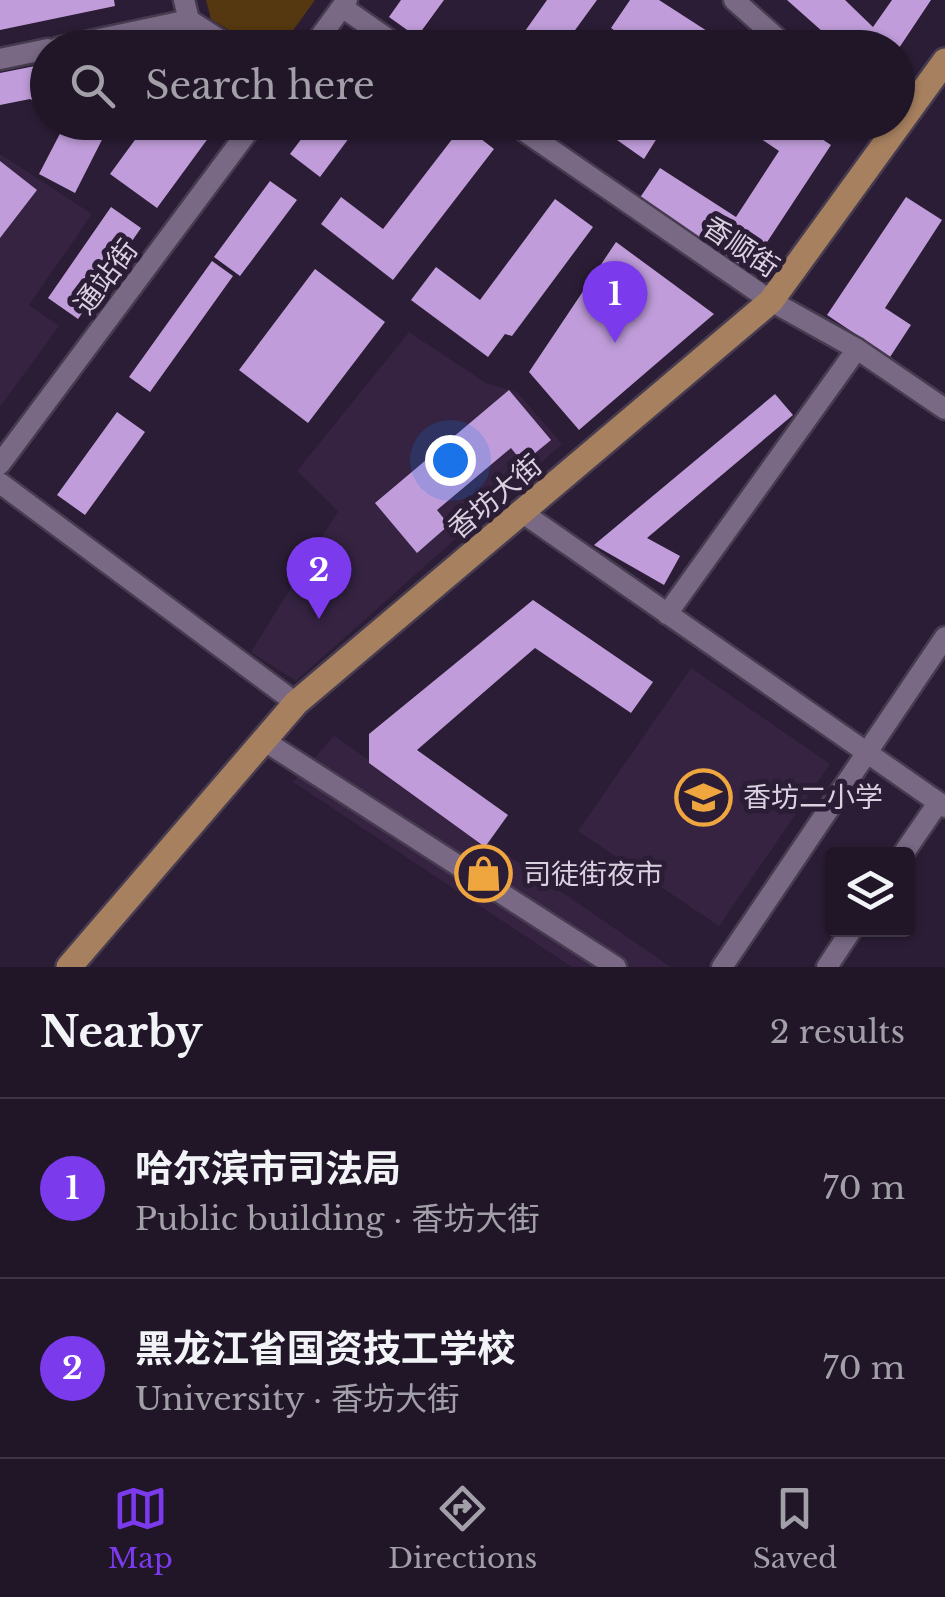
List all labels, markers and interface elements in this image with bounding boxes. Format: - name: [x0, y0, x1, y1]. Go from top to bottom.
- search box: [30, 30, 915, 140]
- icon: search: [65, 58, 120, 113]
- text: Search here: [145, 62, 375, 109]
- street label: 香顺街: [696, 209, 786, 285]
- street label: 通站街: [67, 233, 145, 321]
- pin: 1: [582, 260, 648, 343]
- your location: [425, 435, 476, 486]
- street label: 香坊大街: [441, 448, 549, 546]
- pin: 2: [286, 536, 352, 619]
- school or university icon: 香坊二小学: [674, 767, 734, 827]
- place label: 香坊二小学: [743, 780, 883, 815]
- shop icon: 司徒街夜市: [454, 844, 514, 904]
- map controls: [825, 847, 915, 937]
- button: layers: [825, 847, 915, 937]
- place label: 司徒街夜市: [523, 857, 663, 892]
- text: Nearby: [40, 1006, 203, 1058]
- text: 2 results: [770, 1012, 905, 1052]
- text: 哈尔滨市司法局: [135, 1145, 401, 1192]
- text: 1: [66, 1168, 79, 1208]
- text: 70 m: [823, 1168, 905, 1208]
- text: Public building · 香坊大街: [135, 1199, 540, 1239]
- text: 黑龙江省国资技工学校: [135, 1325, 515, 1372]
- text: 2: [62, 1348, 83, 1388]
- text: 70 m: [823, 1348, 905, 1388]
- text: University · 香坊大街: [135, 1379, 459, 1419]
- tab: Map: [108, 1481, 173, 1576]
- tab: Directions: [388, 1481, 537, 1576]
- tab: Saved: [753, 1481, 837, 1576]

